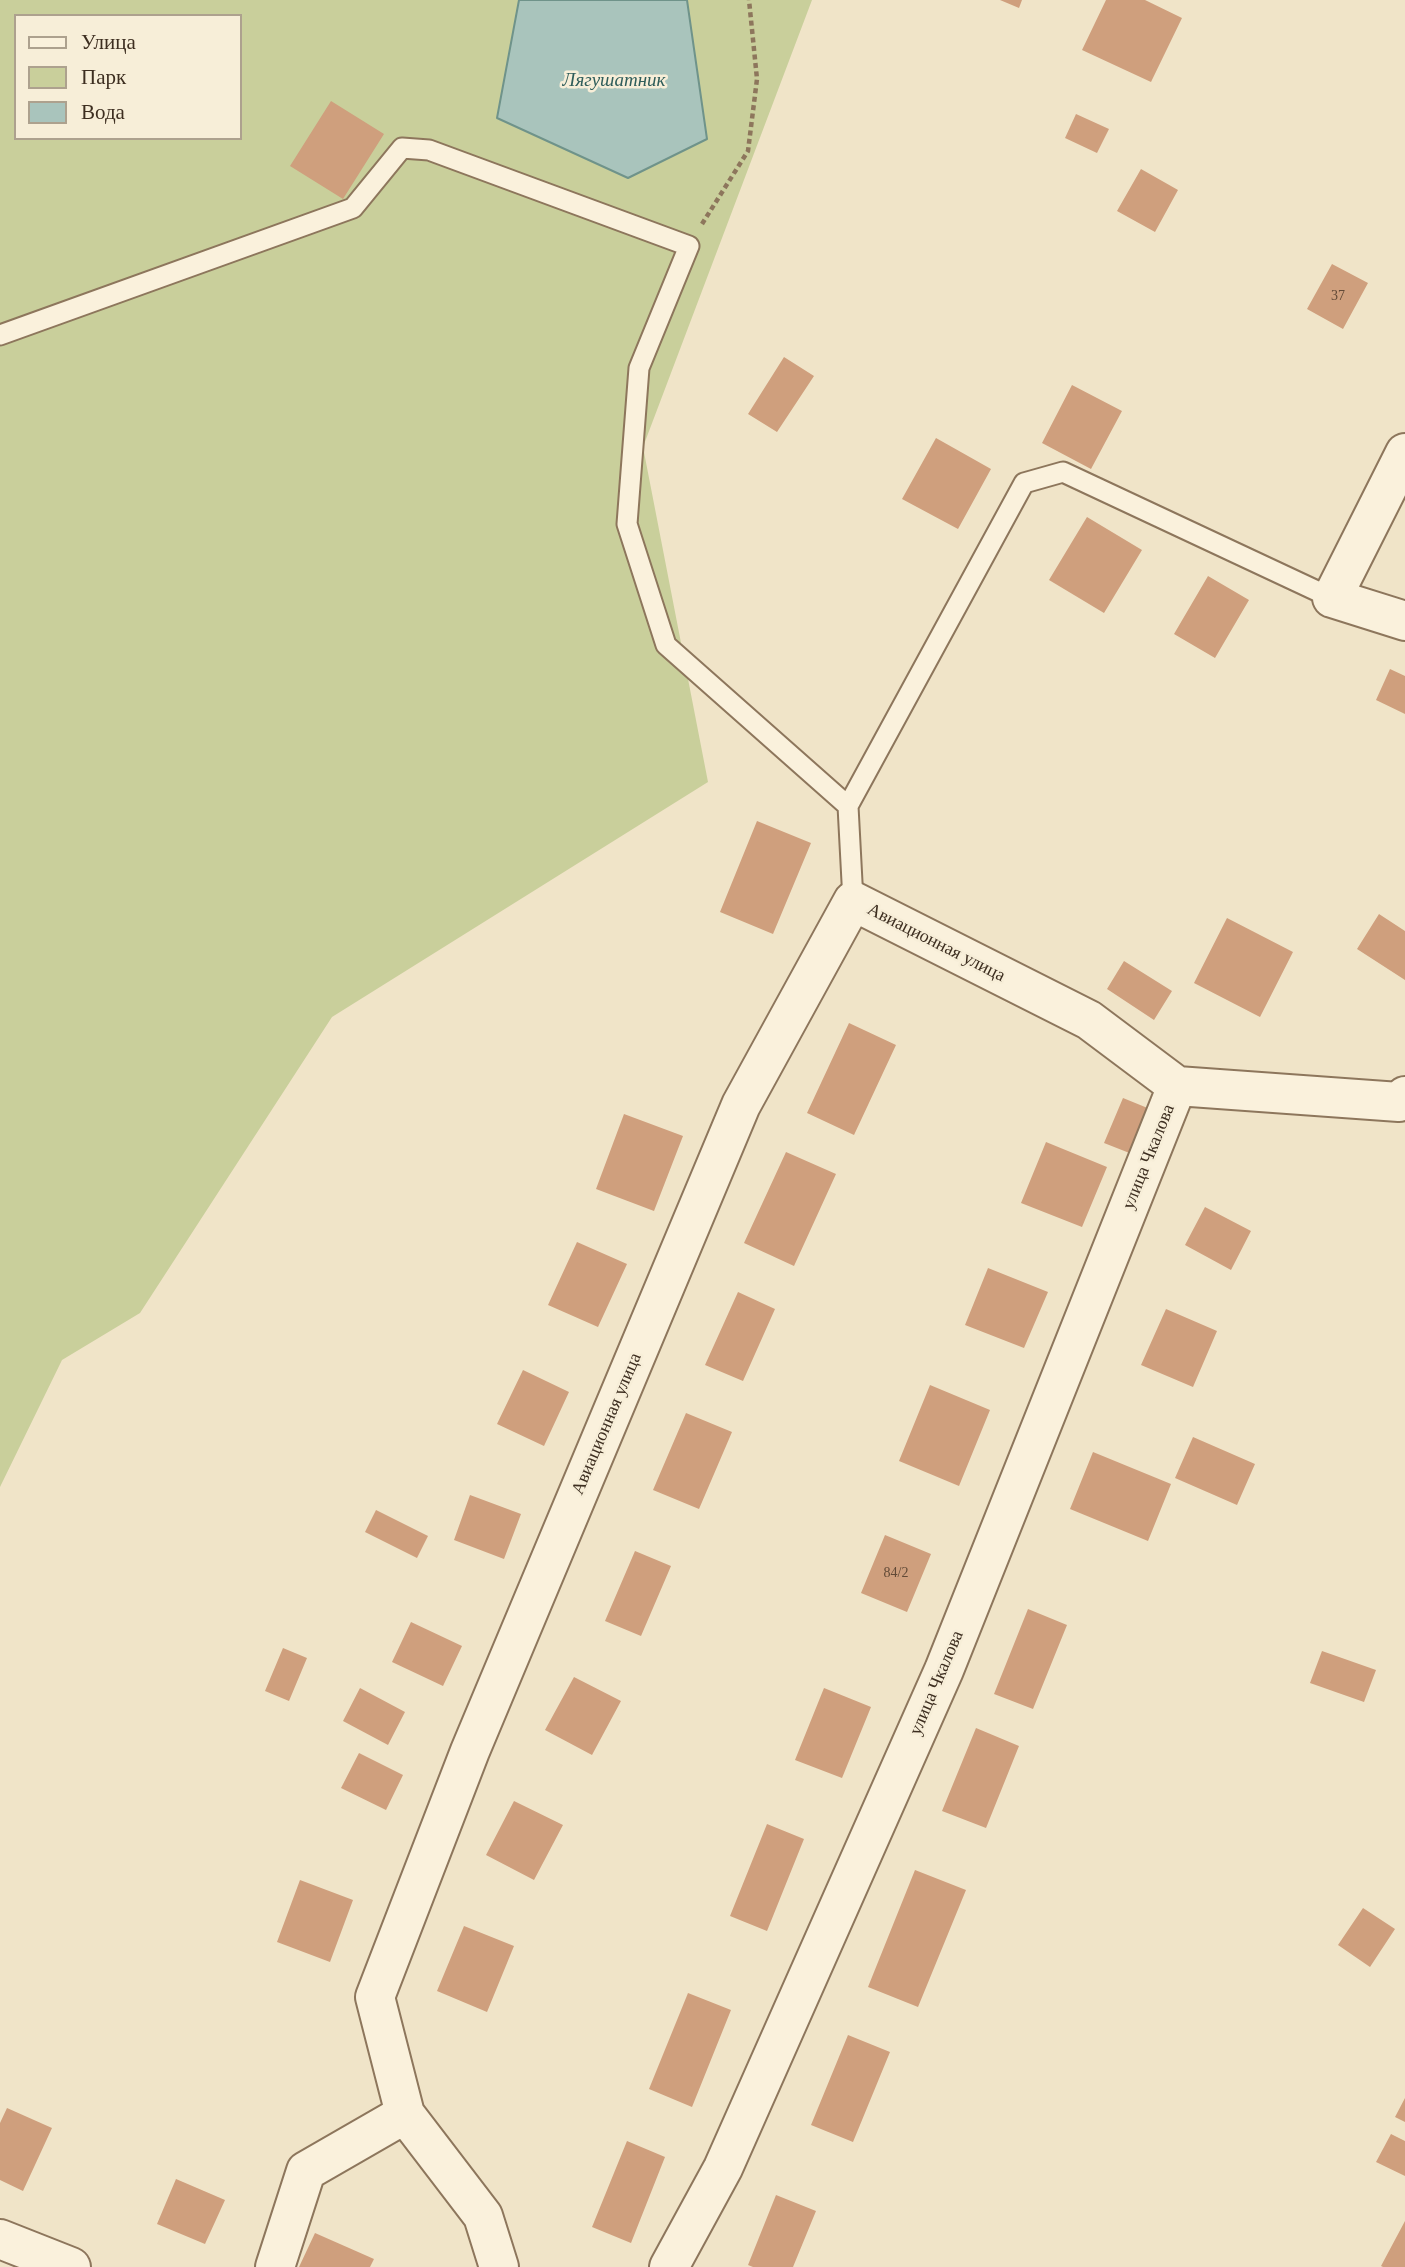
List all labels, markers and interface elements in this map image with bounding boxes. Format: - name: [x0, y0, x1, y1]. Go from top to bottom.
- legend: [14, 14, 242, 140]
- text: Улица: [81, 30, 136, 54]
- text: Парк: [81, 65, 126, 89]
- water label: Лягушатник: [563, 70, 665, 92]
- text: Вода: [81, 100, 125, 124]
- house number: 37: [1331, 288, 1345, 304]
- street label: Авиационная улица: [863, 899, 1009, 987]
- street label: улица Чкалова: [1118, 1101, 1180, 1213]
- street label: Авиационная улица: [567, 1350, 647, 1498]
- house number: 84/2: [884, 1565, 908, 1581]
- street label: улица Чкалова: [905, 1627, 969, 1739]

